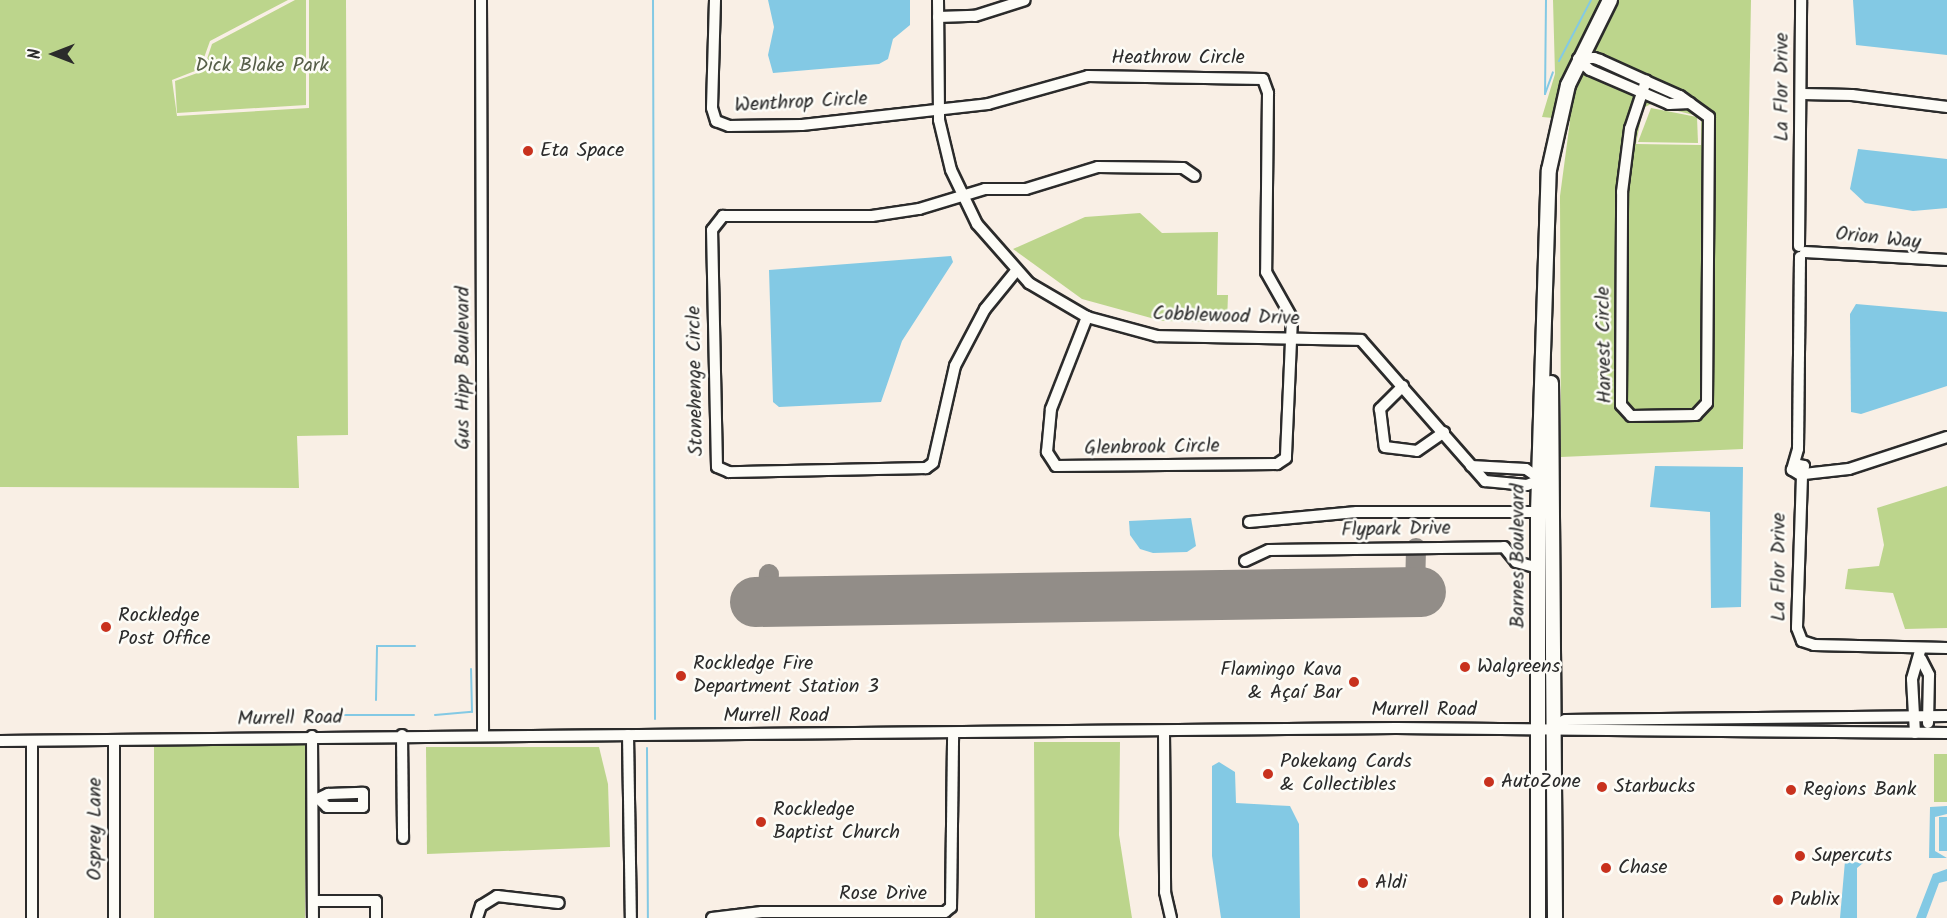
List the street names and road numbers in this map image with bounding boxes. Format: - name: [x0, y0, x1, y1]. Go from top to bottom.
- street label: La Flor Drive: [1771, 32, 1795, 142]
- street label: Heathrow Circle: [1111, 46, 1245, 70]
- street label: Wenthrop Circle: [734, 88, 868, 118]
- street label: Orion Way: [1834, 223, 1922, 255]
- street label: Gus Hipp Boulevard: [452, 286, 476, 450]
- street label: Harvest Circle: [1592, 286, 1618, 404]
- street label: Cobblewood Drive: [1152, 302, 1300, 332]
- street label: Stonehenge Circle: [683, 306, 709, 456]
- street label: Glenbrook Circle: [1084, 435, 1220, 461]
- street label: Barnes Boulevard: [1507, 484, 1531, 628]
- street label: La Flor Drive: [1768, 512, 1792, 622]
- street label: Flypark Drive: [1341, 517, 1451, 543]
- street label: Murrell Road: [1371, 698, 1477, 722]
- street label: Murrell Road: [723, 704, 829, 728]
- street label: Murrell Road: [237, 706, 343, 732]
- street label: Osprey Lane: [84, 777, 108, 881]
- street label: Rose Drive: [839, 882, 927, 906]

